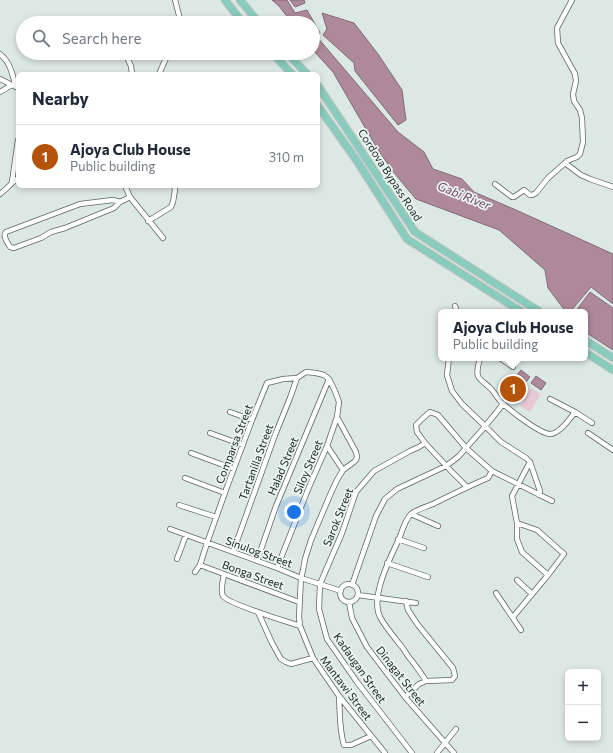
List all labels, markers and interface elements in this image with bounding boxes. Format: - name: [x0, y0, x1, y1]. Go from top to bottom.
- search box: [16, 16, 320, 60]
- icon: search: [30, 27, 52, 49]
- text: Search here: [62, 29, 141, 47]
- text: Nearby: [32, 88, 89, 109]
- street label: Cordova Bypass Road: [356, 126, 425, 223]
- text: Ajoya Club House: [70, 140, 191, 158]
- text: 1: [42, 149, 48, 165]
- text: 310 m: [269, 149, 304, 165]
- text: Public building: [70, 158, 156, 174]
- water label: Gabi River: [436, 178, 494, 212]
- popup: [438, 309, 588, 361]
- text: Ajoya Club House: [453, 318, 573, 336]
- text: Public building: [453, 336, 538, 352]
- pin: 1: [500, 374, 526, 404]
- street label: Comparsa Street: [212, 402, 255, 485]
- street label: Tartanilla Street: [236, 421, 276, 502]
- street label: Halad Street: [264, 434, 301, 497]
- street label: Siloy Street: [290, 437, 325, 496]
- street label: Sarok Street: [320, 485, 355, 548]
- your location: [284, 502, 304, 522]
- street label: Sinulog Street: [224, 533, 295, 570]
- street label: Bonga Street: [220, 557, 286, 592]
- street label: Kadaugan Street: [331, 630, 390, 706]
- street label: Dinagat Street: [374, 643, 429, 709]
- street label: Mantawi Street: [318, 653, 375, 723]
- map controls: [565, 669, 601, 741]
- button: +: [565, 669, 601, 705]
- button: −: [565, 705, 601, 741]

